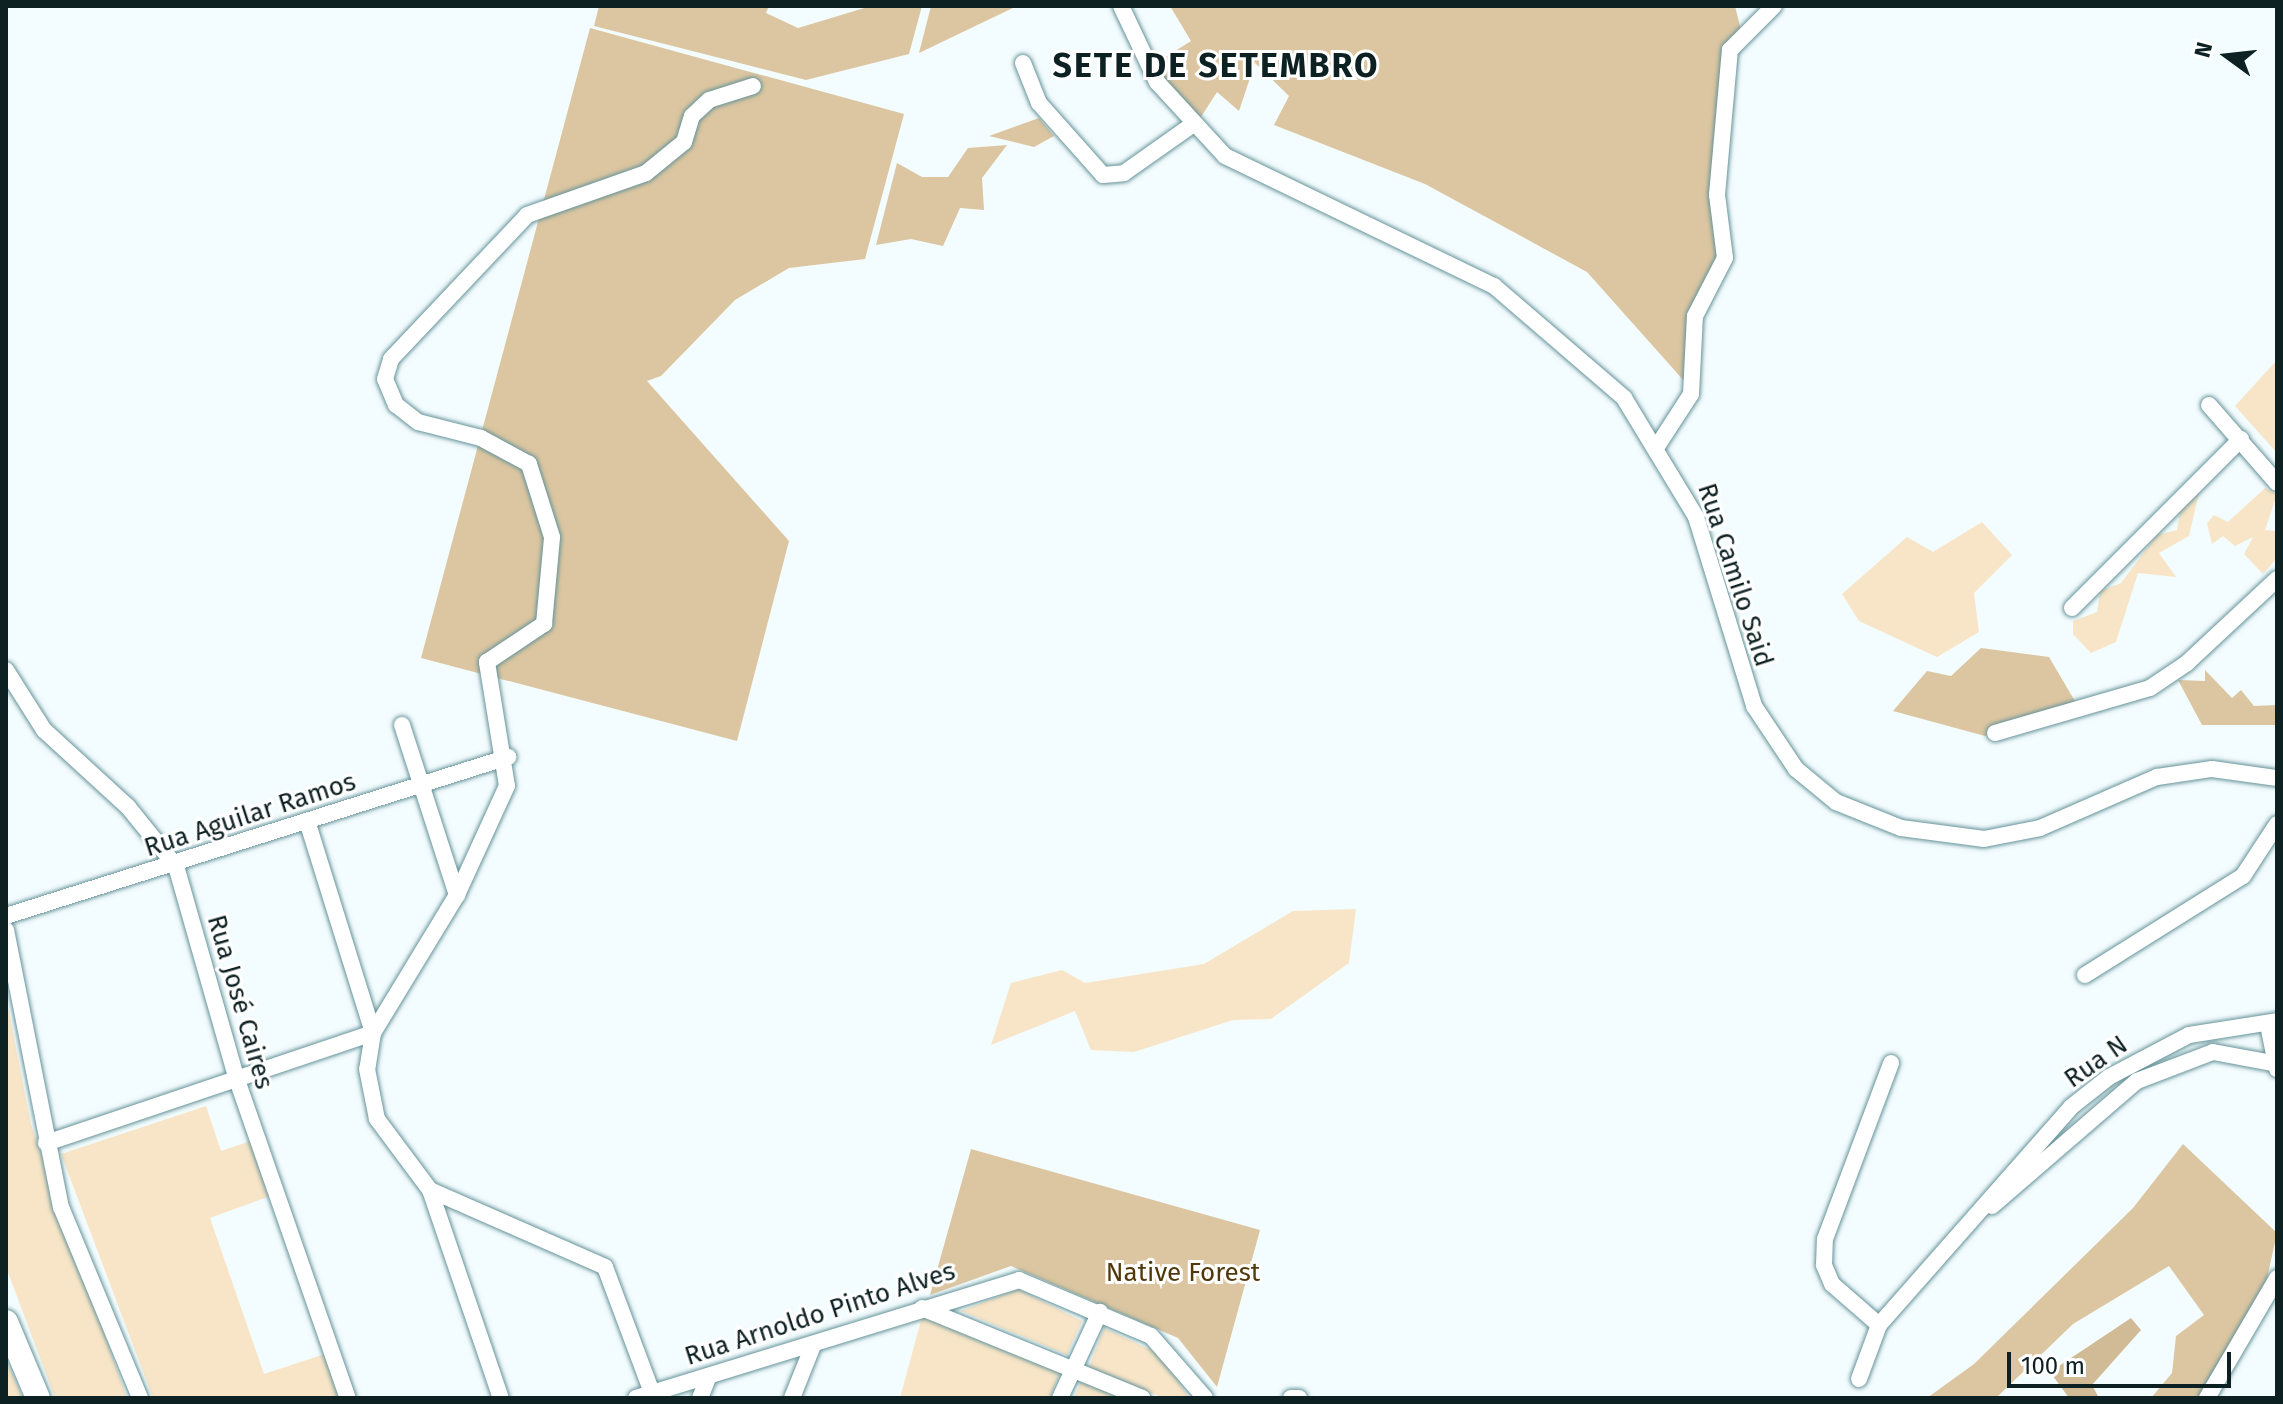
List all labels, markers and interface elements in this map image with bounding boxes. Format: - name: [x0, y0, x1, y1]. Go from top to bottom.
- north arrow: [2187, 16, 2267, 96]
- text: N: [2188, 39, 2218, 60]
- district label: SETE DE SETEMBRO: [1052, 46, 1380, 86]
- street label: Rua Camilo Said: [1691, 479, 1779, 671]
- street label: Rua Aguilar Ramos: [140, 766, 360, 864]
- street label: Rua José Caires: [200, 911, 280, 1093]
- street label: Rua N: [2059, 1029, 2133, 1095]
- street label: Rua Arnoldo Pinto Alves: [681, 1256, 959, 1372]
- park label: Native Forest: [1106, 1257, 1260, 1289]
- scale bar: [2011, 1336, 2235, 1386]
- text: 100 m: [2021, 1352, 2085, 1380]

